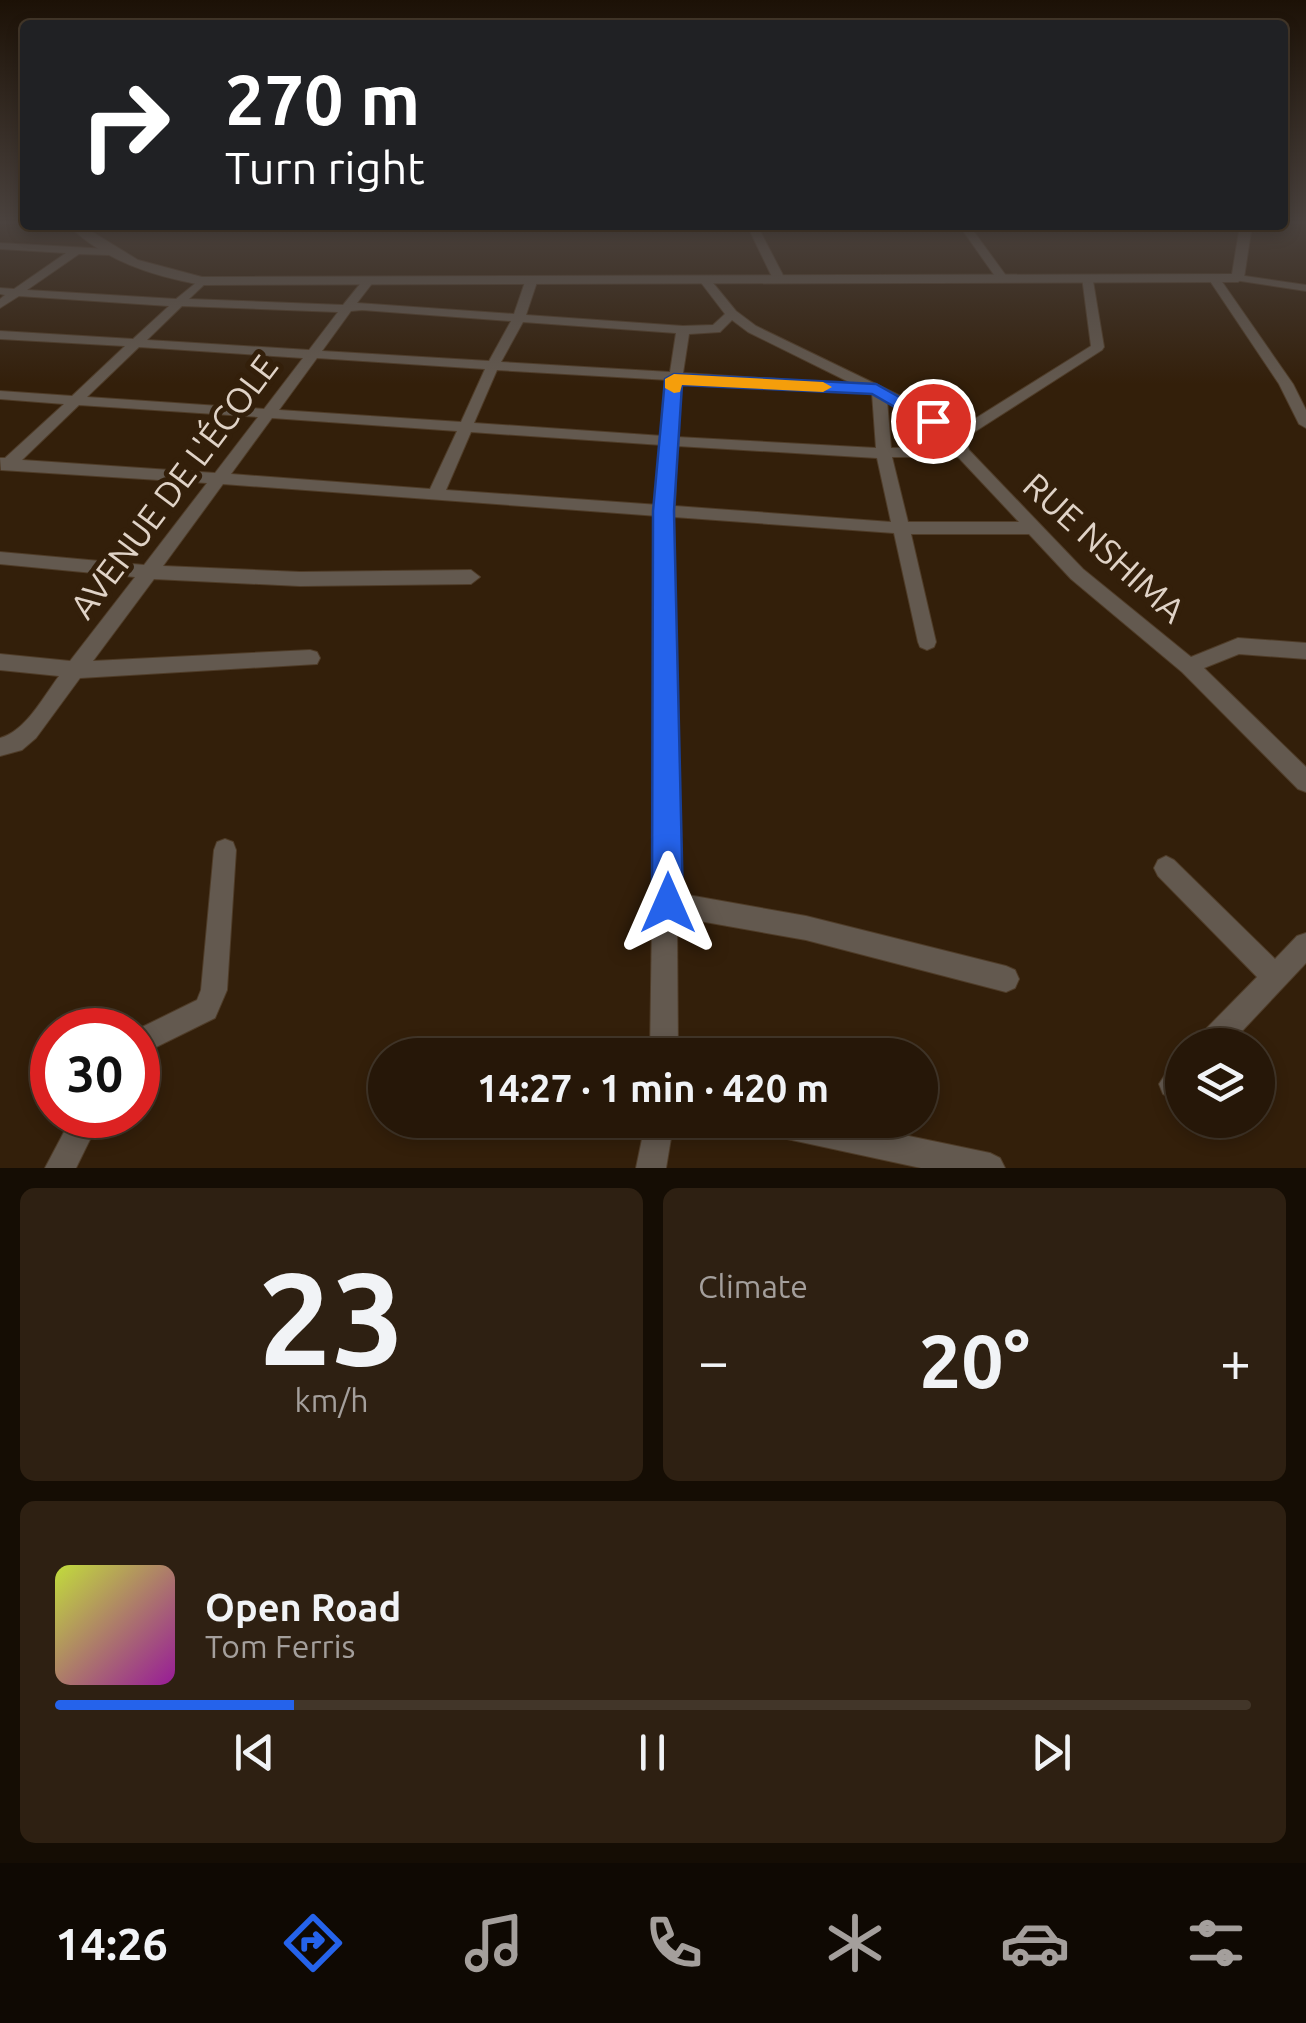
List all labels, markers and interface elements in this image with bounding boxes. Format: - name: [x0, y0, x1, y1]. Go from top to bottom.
- icon: right: [60, 60, 190, 190]
- text: 270 m: [225, 60, 420, 138]
- text: Turn right: [225, 142, 425, 193]
- street label: AVENUE DE L'ÉCOLE: [60, 346, 285, 626]
- pin: [891, 379, 976, 464]
- icon: arrive: [906, 394, 961, 449]
- street label: RUE NSHIMA: [1016, 464, 1194, 630]
- position arrow: [616, 851, 720, 955]
- speed limit sign: 30: [30, 1008, 160, 1138]
- map controls: [1165, 1028, 1275, 1138]
- button: layers: [1165, 1028, 1275, 1138]
- text: 14:27 · 1 min · 420 m: [477, 1067, 829, 1109]
- text: 23: [258, 1244, 405, 1390]
- text: Climate: [698, 1268, 808, 1304]
- text: 20°: [919, 1318, 1030, 1402]
- text: −: [698, 1330, 729, 1391]
- text: +: [1220, 1330, 1251, 1391]
- text: km/h: [295, 1382, 368, 1418]
- text: Open Road: [205, 1586, 401, 1628]
- text: Tom Ferris: [205, 1628, 355, 1664]
- icon: previous: [227, 1725, 282, 1780]
- icon: pause: [625, 1725, 680, 1780]
- icon: next: [1024, 1725, 1079, 1780]
- icon: directions: [278, 1908, 348, 1978]
- icon: music: [459, 1908, 529, 1978]
- icon: phone: [639, 1908, 709, 1978]
- icon: climate: [820, 1908, 890, 1978]
- icon: car: [1000, 1908, 1070, 1978]
- icon: filters: [1181, 1908, 1251, 1978]
- text: 14:26: [55, 1918, 168, 1969]

